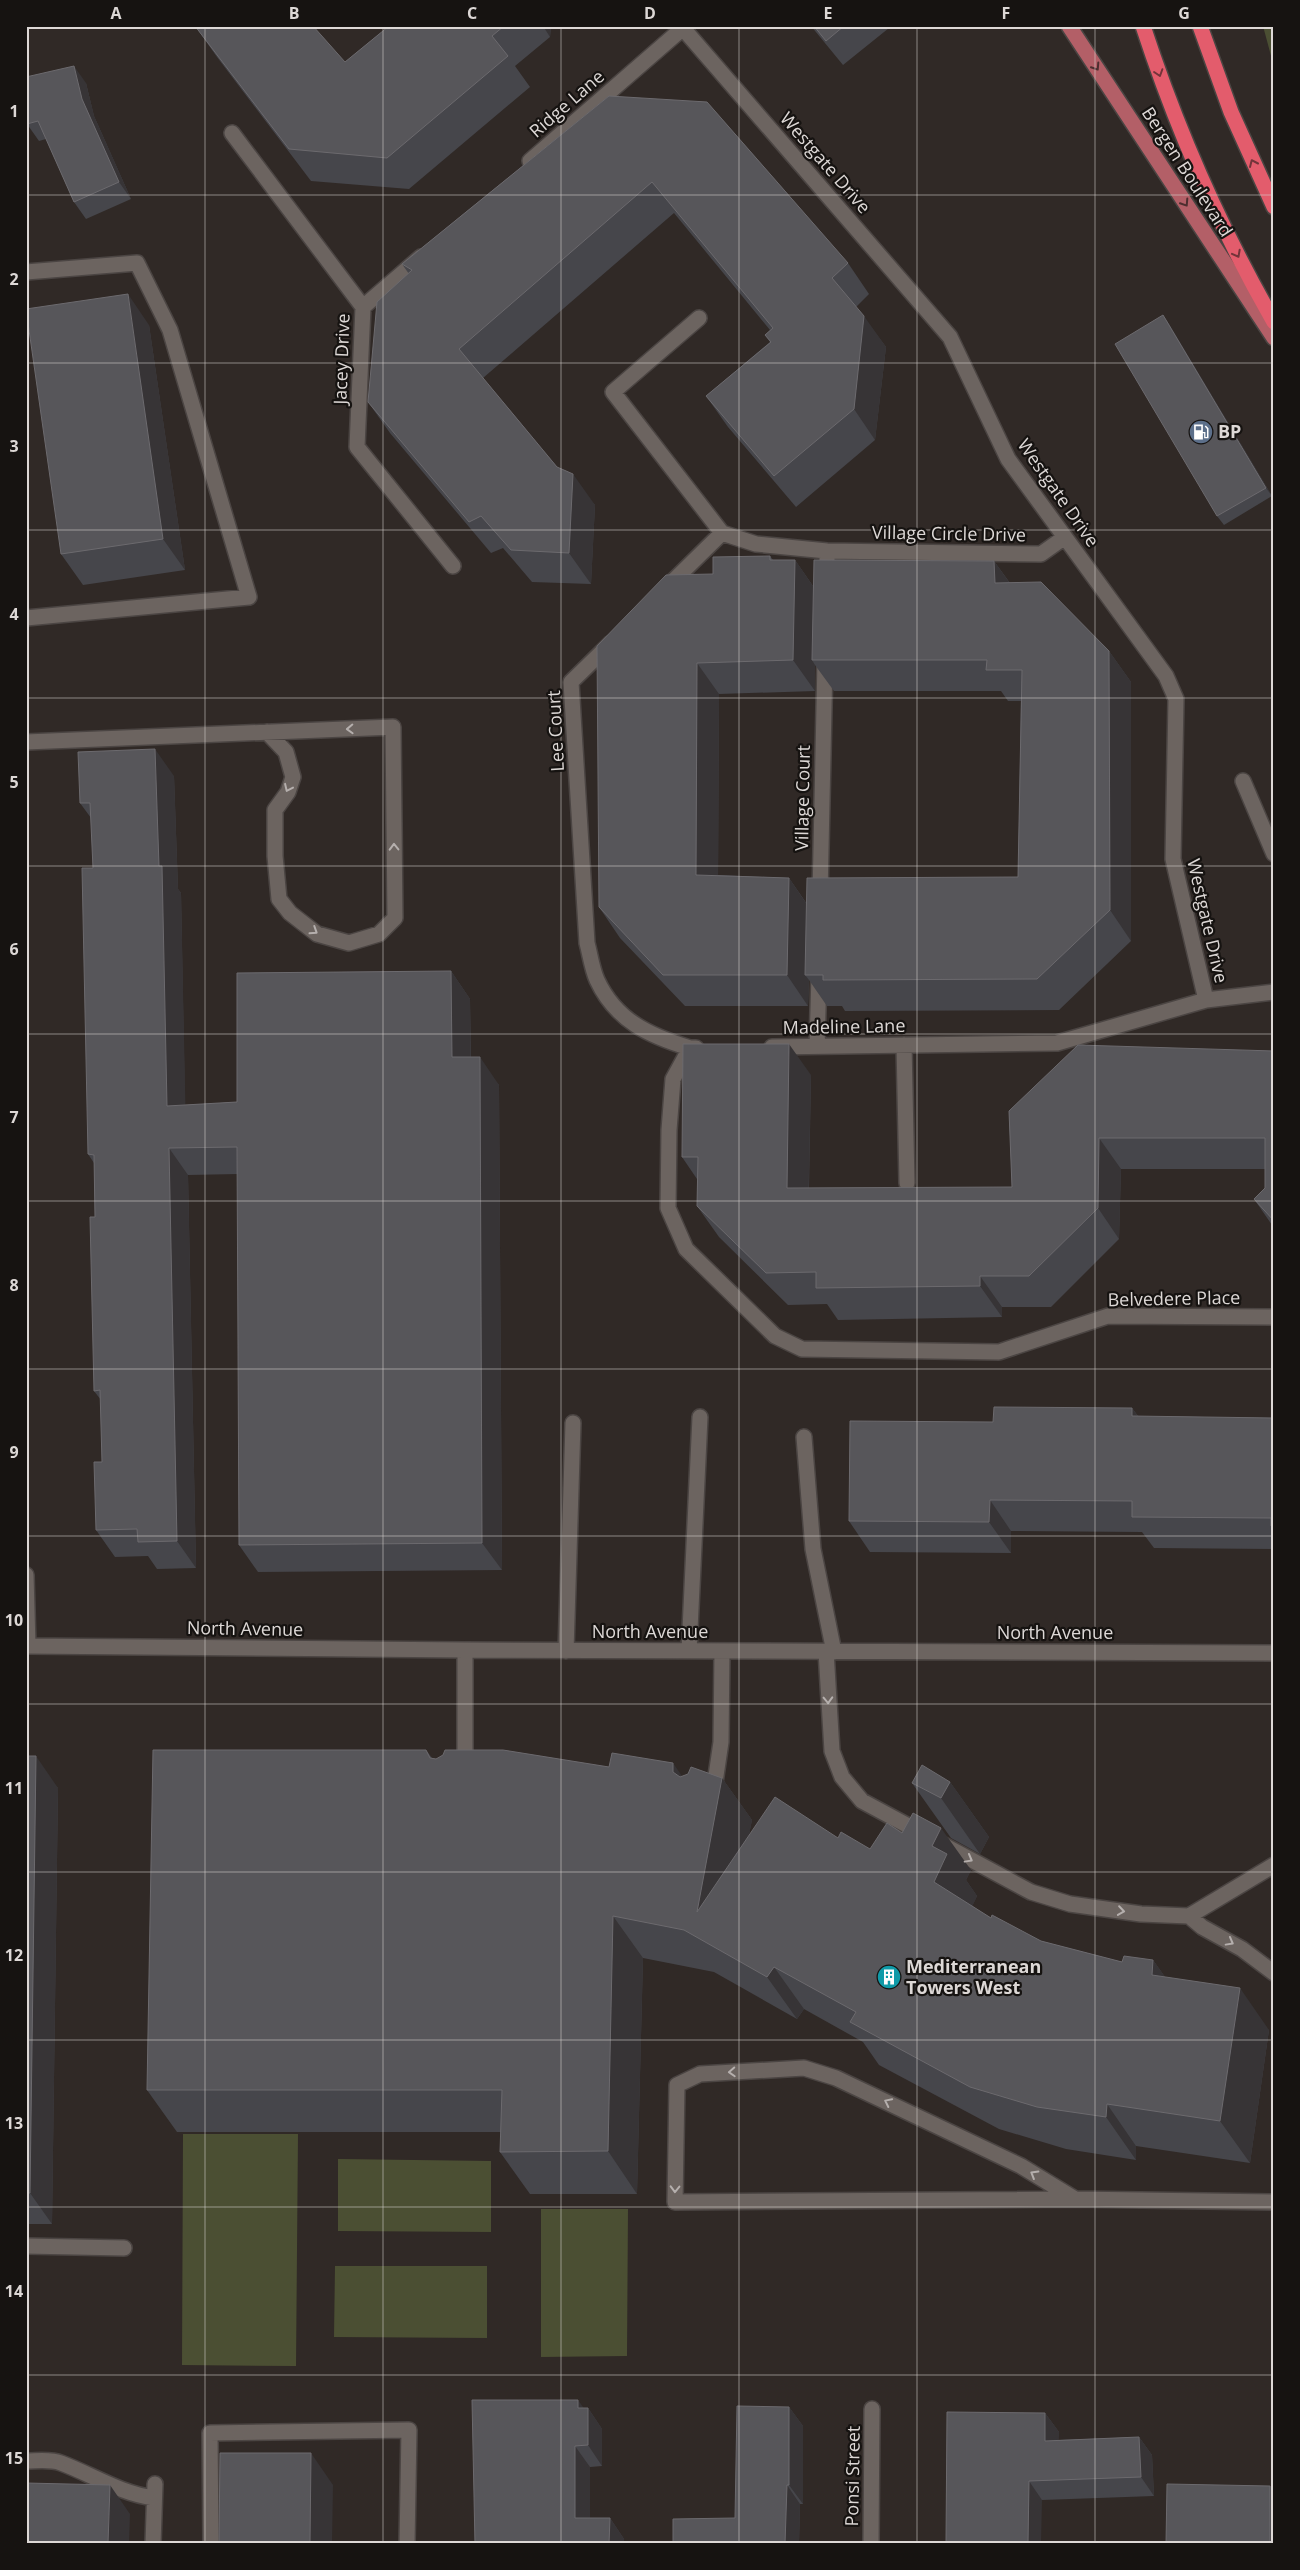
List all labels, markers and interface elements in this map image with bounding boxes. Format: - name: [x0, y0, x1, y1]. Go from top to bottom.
- text: A: [110, 2, 122, 24]
- text: B: [289, 2, 299, 24]
- text: C: [467, 2, 477, 24]
- text: D: [644, 2, 656, 24]
- text: E: [824, 2, 833, 24]
- text: F: [1002, 2, 1010, 24]
- text: G: [1178, 2, 1190, 24]
- one-way arrow: [1090, 61, 1099, 71]
- street label: Ridge Lane: [524, 64, 609, 142]
- one-way arrow: [1153, 68, 1163, 76]
- text: 1: [9, 100, 19, 122]
- street label: Bergen Boulevard: [1137, 102, 1239, 241]
- street label: Westgate Drive: [775, 107, 876, 218]
- one-way arrow: [1249, 159, 1260, 168]
- one-way arrow: [1179, 197, 1188, 207]
- one-way arrow: [1231, 248, 1241, 257]
- text: 2: [9, 268, 19, 290]
- street label: Jacey Drive: [327, 313, 355, 407]
- fuel station icon: BP: [1188, 419, 1214, 445]
- place label: BP: [1218, 419, 1241, 443]
- street label: Westgate Drive: [1013, 434, 1105, 551]
- text: 3: [9, 435, 19, 457]
- street label: Village Circle Drive: [872, 520, 1026, 546]
- text: 4: [9, 603, 19, 625]
- street label: Lee Court: [541, 690, 569, 772]
- one-way arrow: [346, 723, 354, 734]
- street label: Village Court: [789, 745, 815, 851]
- text: 5: [9, 771, 19, 793]
- one-way arrow: [284, 783, 295, 792]
- one-way arrow: [389, 843, 399, 850]
- street label: Westgate Drive: [1182, 856, 1234, 985]
- one-way arrow: [308, 924, 317, 934]
- text: 6: [9, 938, 19, 960]
- street label: Madeline Lane: [782, 1013, 906, 1039]
- text: 7: [9, 1106, 19, 1128]
- text: 8: [9, 1274, 19, 1296]
- street label: Belvedere Place: [1107, 1285, 1241, 1311]
- text: 9: [9, 1441, 19, 1463]
- text: 10: [5, 1609, 23, 1631]
- street label: North Avenue: [187, 1615, 303, 1641]
- street label: North Avenue: [592, 1619, 708, 1643]
- street label: North Avenue: [997, 1620, 1113, 1644]
- one-way arrow: [823, 1696, 834, 1704]
- text: 11: [5, 1777, 23, 1799]
- one-way arrow: [964, 1853, 973, 1863]
- one-way arrow: [1117, 1906, 1125, 1916]
- one-way arrow: [1224, 1936, 1233, 1946]
- text: 12: [5, 1944, 23, 1966]
- place label: Mediterranean Towers West: [906, 1954, 1041, 1999]
- building icon: Mediterranean Towers West: [876, 1964, 902, 1990]
- one-way arrow: [728, 2067, 736, 2077]
- one-way arrow: [884, 2098, 893, 2108]
- text: 13: [5, 2112, 23, 2134]
- one-way arrow: [1030, 2170, 1039, 2180]
- one-way arrow: [670, 2186, 680, 2193]
- text: 14: [5, 2280, 23, 2302]
- street label: Ponsi Street: [839, 2425, 865, 2527]
- text: 15: [5, 2447, 23, 2469]

